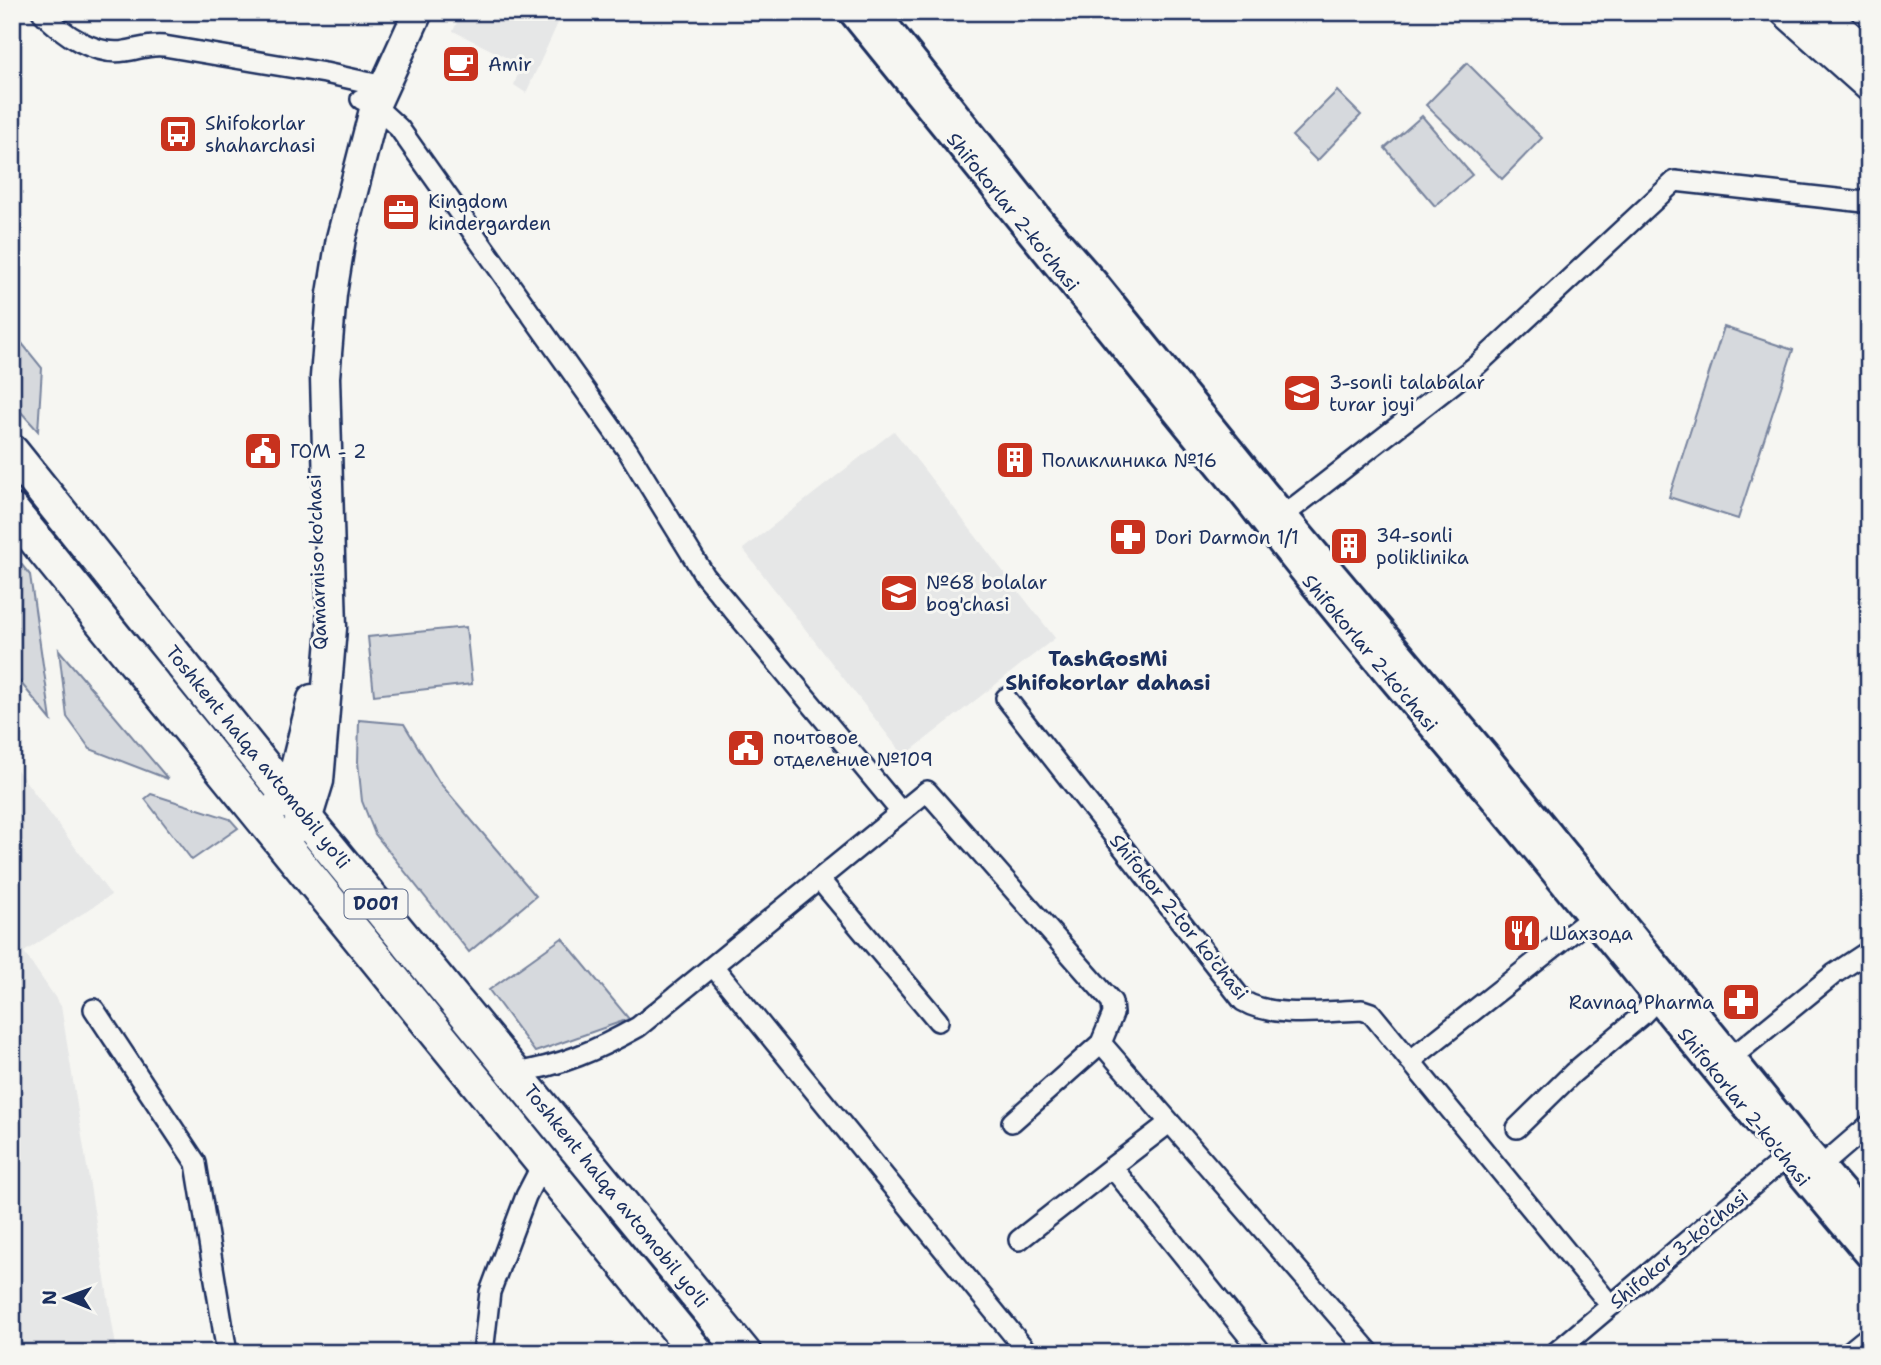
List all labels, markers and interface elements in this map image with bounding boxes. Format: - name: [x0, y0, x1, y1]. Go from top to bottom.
- cafe icon: Amir: [440, 43, 482, 85]
- place label: Amir: [488, 52, 532, 77]
- place label: Shifokorlar shaharchasi: [205, 111, 316, 158]
- bus stop icon: Shifokorlar shaharchasi: [157, 113, 199, 155]
- street label: Shifokorlar 2-ko'chasi: [941, 127, 1085, 297]
- place label: Kingdom kindergarden: [428, 189, 551, 236]
- office icon: Kingdom kindergarden: [380, 191, 422, 233]
- place label: 3-sonli talabalar turar joyi: [1329, 370, 1485, 417]
- school or university icon: 3-sonli talabalar turar joyi: [1281, 372, 1323, 414]
- public building icon: ГОМ - 2: [242, 430, 284, 472]
- place label: ГОМ - 2: [290, 439, 366, 464]
- building icon: Поликлиника №16: [994, 439, 1036, 481]
- place label: Поликлиника №16: [1042, 448, 1217, 473]
- street label: Qamarniso ko'chasi: [301, 474, 333, 650]
- pharmacy icon: Dori Darmon 1/1: [1107, 516, 1149, 558]
- place label: 34-sonli poliklinika: [1376, 523, 1469, 570]
- place label: Dori Darmon 1/1: [1155, 525, 1299, 550]
- building icon: 34-sonli poliklinika: [1328, 525, 1370, 567]
- street label: Shifokorlar 2-ko'chasi: [1297, 569, 1443, 737]
- place label: №68 bolalar bog'chasi: [926, 570, 1047, 617]
- school or university icon: №68 bolalar bog'chasi: [878, 572, 920, 614]
- street label: Toshkent halqa avtomobil yo'li: [160, 640, 356, 874]
- district label: TashGosMi Shifokorlar dahasi: [1005, 645, 1211, 697]
- place label: почтовое отделение №109: [773, 725, 933, 772]
- public building icon: почтовое отделение №109: [725, 727, 767, 769]
- street label: Shifokor 2-tor ko'chasi: [1104, 829, 1254, 1005]
- road number: D001: [344, 890, 408, 918]
- restaurant icon: Шахзода: [1501, 912, 1543, 954]
- place label: Шахзода: [1549, 921, 1633, 946]
- pharmacy icon: Ravnaq Pharma: [1720, 981, 1762, 1023]
- place label: Ravnaq Pharma: [1569, 990, 1714, 1015]
- street label: Shifokorlar 2-ko'chasi: [1672, 1022, 1816, 1192]
- street label: Toshkent halqa avtomobil yo'li: [518, 1079, 714, 1313]
- street label: Shifokor 3-ko'chasi: [1605, 1184, 1753, 1314]
- north arrow: [32, 1264, 102, 1334]
- text: N: [37, 1290, 62, 1305]

